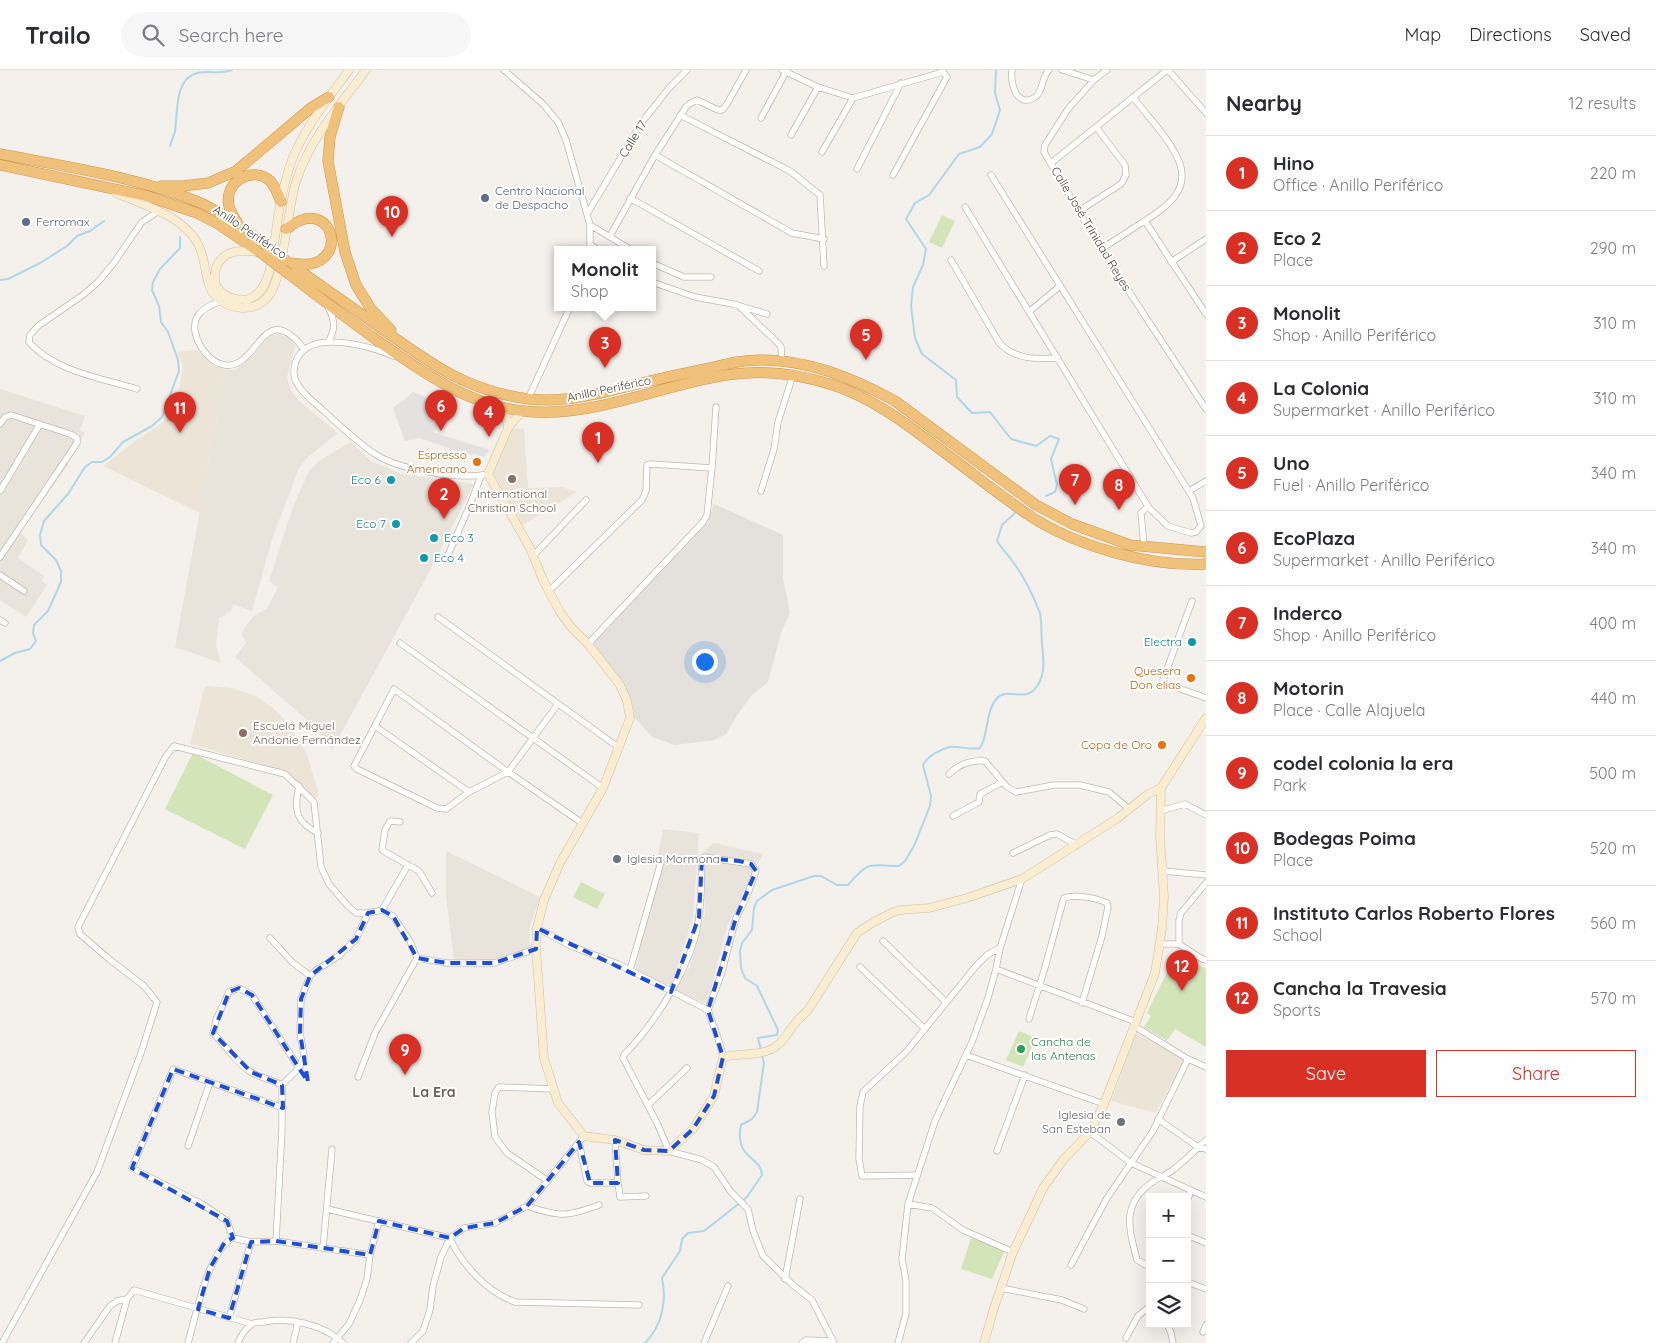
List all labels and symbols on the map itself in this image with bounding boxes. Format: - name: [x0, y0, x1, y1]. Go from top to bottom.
- street label: Calle 17: [615, 117, 650, 160]
- street label: Calle José Trinidad Reyes: [1048, 164, 1135, 294]
- place label: Centro Nacional de Despacho: [495, 183, 585, 212]
- marker: Centro Nacional de Despacho: [479, 192, 491, 204]
- pin: 10: [376, 196, 408, 237]
- street label: Anillo Periférico: [211, 201, 290, 262]
- place label: Ferromax: [36, 214, 90, 229]
- marker: Ferromax: [20, 216, 32, 228]
- pin: 5: [850, 319, 882, 360]
- pin: 3: [589, 327, 621, 368]
- street label: Anillo Periférico: [566, 372, 652, 405]
- pin: 6: [425, 390, 457, 431]
- pin: 11: [164, 392, 196, 433]
- pin: 4: [473, 396, 505, 437]
- pin: 1: [582, 422, 614, 463]
- place label: Espresso Americano: [407, 447, 467, 476]
- marker: Espresso Americano: [471, 456, 483, 468]
- pin: 7: [1059, 464, 1091, 505]
- pin: 8: [1103, 469, 1135, 510]
- place label: Eco 6: [351, 472, 382, 487]
- marker: International Christian School: [506, 473, 518, 485]
- marker: Eco 6: [385, 474, 397, 486]
- pin: 2: [428, 478, 460, 519]
- place label: International Christian School: [468, 486, 556, 515]
- place label: Eco 7: [356, 516, 386, 531]
- marker: Eco 7: [390, 518, 402, 530]
- place label: Eco 3: [444, 530, 474, 545]
- marker: Eco 3: [428, 532, 440, 544]
- place label: Eco 4: [434, 550, 464, 565]
- marker: Eco 4: [418, 552, 430, 564]
- place label: Electra: [1144, 634, 1182, 649]
- marker: Electra: [1186, 636, 1198, 648]
- your location: [692, 649, 718, 675]
- place label: Quesera Don elias: [1130, 663, 1181, 692]
- marker: Quesera Don elias: [1185, 672, 1197, 684]
- place label: Escuela Miguel Andonie Fernández: [253, 718, 361, 747]
- marker: Escuela Miguel Andonie Fernández: [237, 727, 249, 739]
- place label: Copa de Oro: [1081, 737, 1152, 752]
- marker: Copa de Oro: [1156, 739, 1168, 751]
- place label: Iglesia Mormona: [627, 851, 720, 866]
- marker: Iglesia Mormona: [611, 853, 623, 865]
- pin: 12: [1166, 950, 1198, 991]
- pin: 9: [389, 1034, 421, 1075]
- place label: Cancha de las Antenas: [1031, 1034, 1096, 1063]
- marker: Cancha de las Antenas: [1015, 1043, 1027, 1055]
- district label: La Era: [412, 1083, 456, 1101]
- place label: Iglesia de San Esteban: [1042, 1107, 1111, 1136]
- marker: Iglesia de San Esteban: [1115, 1116, 1127, 1128]

